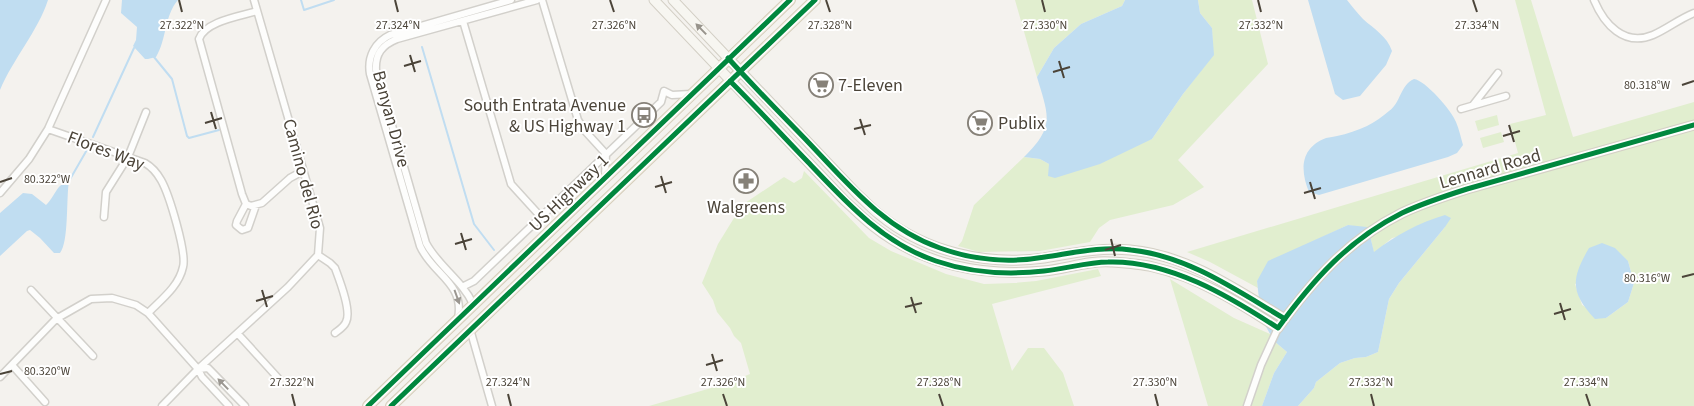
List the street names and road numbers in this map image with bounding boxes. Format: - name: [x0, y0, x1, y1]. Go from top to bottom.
- street label: Banyan Drive: [366, 68, 416, 170]
- street label: Camino del Rio: [276, 116, 330, 232]
- street label: Flores Way: [64, 125, 149, 177]
- street label: Lennard Road: [1436, 143, 1544, 195]
- street label: US Highway 1: [523, 148, 615, 238]

